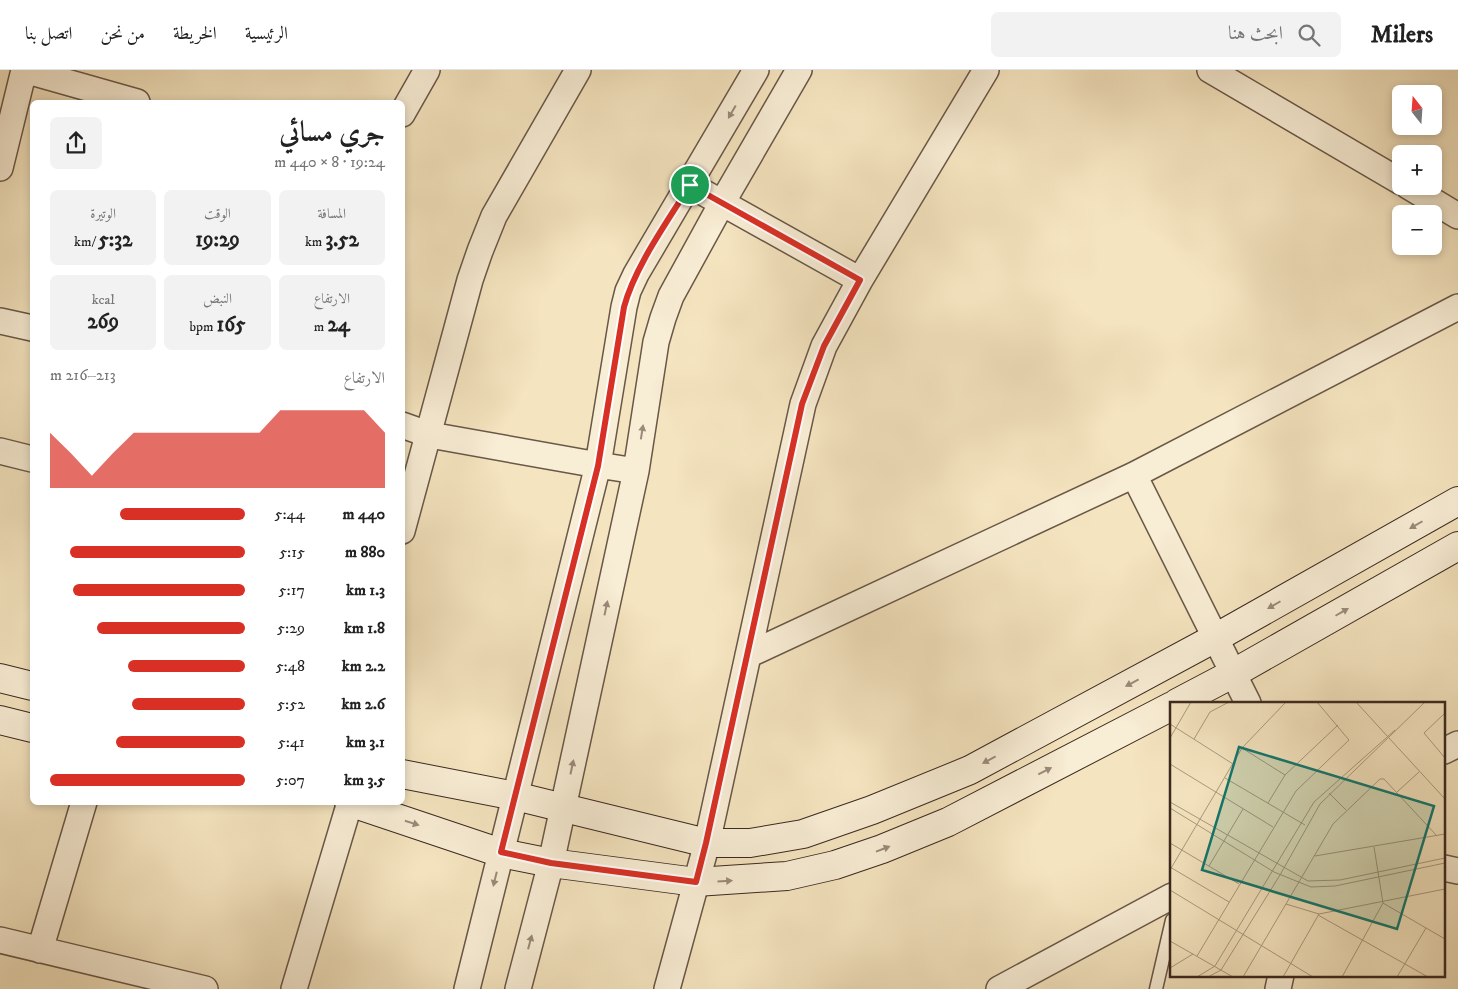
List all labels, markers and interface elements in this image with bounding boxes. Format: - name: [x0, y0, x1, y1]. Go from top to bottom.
- search box: [991, 12, 1341, 57]
- text: Milers: [1371, 20, 1433, 50]
- icon: search: [1295, 21, 1323, 49]
- text: ابحث هنا: [1228, 22, 1283, 45]
- text: اتصل بنا: [25, 23, 72, 45]
- text: من نحن: [100, 23, 145, 45]
- text: الخريطة: [173, 23, 217, 45]
- text: الرئيسية: [245, 23, 288, 45]
- north arrow: [1392, 85, 1442, 135]
- map controls: [1392, 85, 1442, 255]
- one-way arrow: [727, 106, 736, 119]
- text: جري مسائي: [279, 115, 385, 150]
- button: share: [50, 117, 102, 169]
- button: +: [1392, 145, 1442, 195]
- text: 19:24 · 8 × 440 m: [274, 152, 385, 172]
- pin: [669, 164, 711, 206]
- icon: arrive: [676, 171, 704, 199]
- text: الوتيرة: [90, 205, 116, 223]
- text: الوقت: [204, 205, 231, 223]
- text: المسافة: [318, 205, 346, 223]
- button: −: [1392, 205, 1442, 255]
- text: 5:32: [98, 227, 132, 253]
- text: 19:29: [195, 227, 240, 253]
- text: 3.52: [325, 227, 359, 253]
- text: /km: [74, 233, 98, 251]
- text: km: [305, 233, 325, 251]
- text: النبض: [203, 290, 232, 308]
- text: الارتفاع: [314, 290, 350, 308]
- text: kcal: [92, 291, 115, 309]
- text: 269: [87, 309, 119, 335]
- text: 165: [217, 312, 246, 338]
- text: 24: [327, 312, 350, 338]
- text: bpm: [189, 318, 217, 336]
- text: m: [314, 318, 327, 336]
- text: 213–216 m: [50, 365, 116, 385]
- text: الارتفاع: [343, 368, 385, 388]
- one-way arrow: [638, 423, 646, 439]
- text: 5:44: [274, 504, 305, 524]
- text: 440 m: [343, 504, 385, 524]
- one-way arrow: [1409, 520, 1422, 529]
- text: 5:15: [279, 542, 305, 562]
- text: 880 m: [345, 542, 385, 562]
- text: 5:17: [279, 580, 305, 600]
- text: 1.3 km: [346, 580, 385, 600]
- one-way arrow: [602, 600, 610, 615]
- one-way arrow: [1267, 601, 1282, 609]
- one-way arrow: [1336, 607, 1349, 616]
- text: 5:29: [277, 618, 305, 638]
- text: 1.8 km: [344, 618, 385, 638]
- text: 5:48: [276, 656, 305, 676]
- text: 2.2 km: [342, 656, 385, 676]
- one-way arrow: [1124, 679, 1139, 687]
- text: 5:52: [277, 694, 305, 714]
- text: 2.6 km: [341, 694, 385, 714]
- inset map: [1170, 702, 1446, 976]
- text: 5:41: [278, 732, 305, 752]
- text: 3.1 km: [346, 732, 385, 752]
- one-way arrow: [981, 756, 996, 764]
- one-way arrow: [568, 759, 576, 774]
- one-way arrow: [1038, 767, 1053, 775]
- text: 5:07: [276, 770, 305, 790]
- text: 3.5 km: [344, 770, 385, 790]
- one-way arrow: [405, 819, 420, 827]
- one-way arrow: [876, 844, 890, 852]
- one-way arrow: [490, 872, 498, 887]
- one-way arrow: [717, 876, 733, 884]
- one-way arrow: [527, 934, 535, 949]

